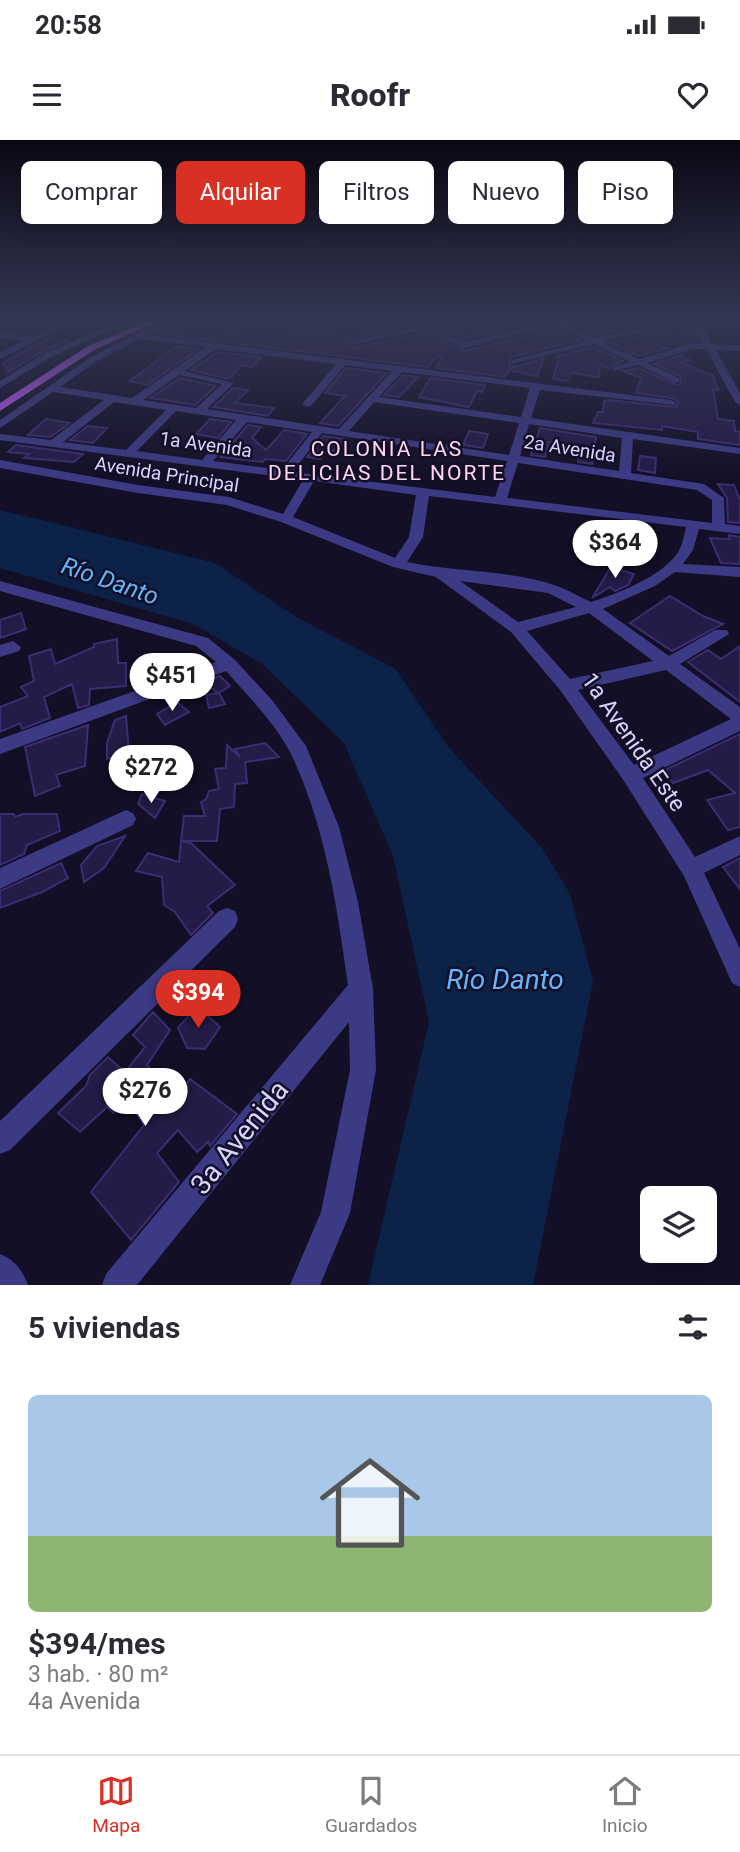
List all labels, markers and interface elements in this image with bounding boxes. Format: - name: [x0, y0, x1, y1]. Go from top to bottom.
- text: 20:58: [35, 10, 102, 40]
- icon: menu: [28, 76, 66, 114]
- text: Roofr: [330, 76, 410, 114]
- icon: heart: [674, 76, 712, 114]
- chip: Comprar: [21, 161, 162, 224]
- chip: Alquilar: [176, 161, 305, 224]
- chip: Filtros: [319, 161, 434, 224]
- chip: Nuevo: [448, 161, 564, 224]
- chip: Piso: [578, 161, 673, 224]
- street label: 1a Avenida: [158, 427, 254, 462]
- street label: 2a Avenida: [522, 430, 618, 467]
- district label: COLONIA LAS DELICIAS DEL NORTE: [268, 437, 506, 485]
- street label: Avenida Principal: [93, 452, 241, 497]
- pin: $364: [574, 520, 656, 580]
- text: $364: [589, 529, 641, 556]
- water label: Río Danto: [58, 551, 162, 611]
- pin: $451: [131, 654, 213, 713]
- text: $451: [146, 662, 198, 689]
- street label: 1a Avenida Este: [576, 668, 691, 817]
- pin: $272: [110, 746, 192, 805]
- text: $272: [125, 754, 177, 781]
- water label: Río Danto: [446, 963, 564, 996]
- pin: $394: [157, 970, 239, 1030]
- text: $394: [172, 979, 224, 1006]
- pin: $276: [104, 1068, 186, 1128]
- street label: 3a Avenida: [183, 1074, 295, 1201]
- text: $276: [119, 1077, 171, 1104]
- map controls: [640, 1186, 717, 1263]
- button: layers: [640, 1186, 717, 1263]
- icon: filters: [674, 1308, 712, 1346]
- text: 5 viviendas: [28, 1310, 180, 1345]
- icon: home: [307, 1440, 433, 1566]
- text: $394/mes: [28, 1626, 166, 1661]
- text: 3 hab. · 80 m²: [28, 1661, 168, 1688]
- text: 4a Avenida: [28, 1688, 141, 1715]
- tab: Mapa: [92, 1772, 140, 1837]
- tab: Guardados: [325, 1772, 417, 1837]
- tab: Inicio: [602, 1772, 648, 1837]

